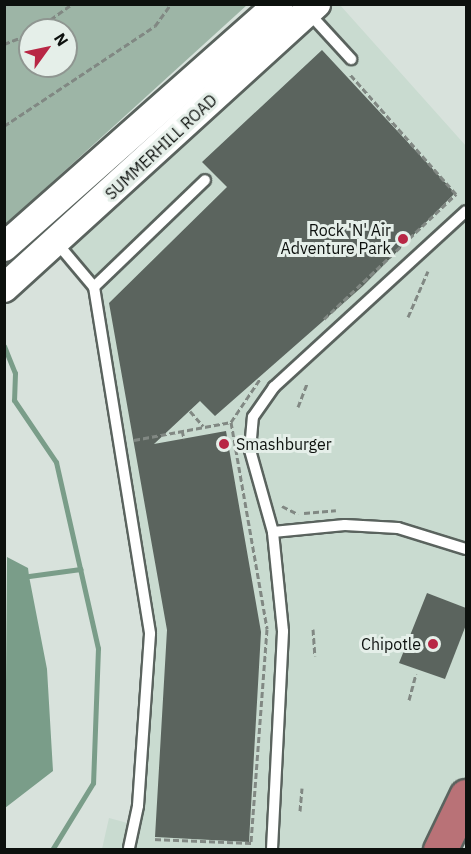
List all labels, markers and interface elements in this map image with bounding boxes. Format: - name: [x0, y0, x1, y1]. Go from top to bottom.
- north arrow: [18, 18, 78, 78]
- text: N: [50, 29, 73, 50]
- street label: SUMMERHILL ROAD: [101, 90, 221, 204]
- place label: Rock 'N' Air Adventure Park: [280, 220, 391, 258]
- marker: Rock 'N' Air Adventure Park: [396, 232, 410, 246]
- place label: Smashburger: [236, 434, 332, 454]
- marker: Smashburger: [217, 437, 231, 451]
- place label: Chipotle: [361, 634, 421, 654]
- marker: Chipotle: [426, 637, 440, 651]

